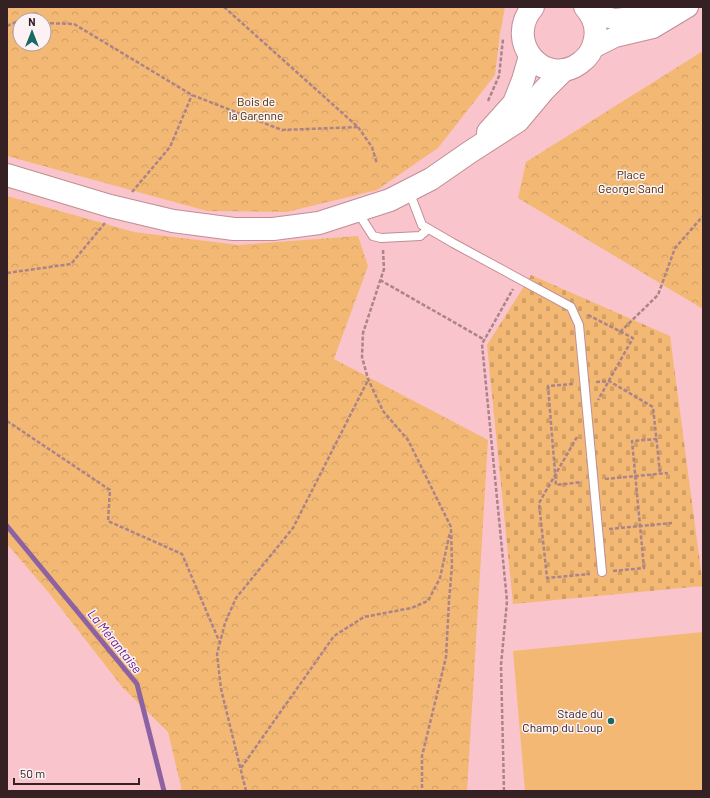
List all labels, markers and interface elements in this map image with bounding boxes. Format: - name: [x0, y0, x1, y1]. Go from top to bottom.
- north arrow: [12, 12, 52, 52]
- text: N: [28, 15, 36, 28]
- park label: Bois de la Garenne: [229, 94, 283, 122]
- park label: Place George Sand: [598, 167, 664, 195]
- water label: La Mérantaise: [84, 606, 146, 676]
- place label: Stade du Champ du Loup: [522, 706, 603, 734]
- marker: Stade du Champ du Loup: [606, 716, 616, 726]
- scale bar: [14, 760, 139, 786]
- text: 50 m: [20, 766, 45, 780]

